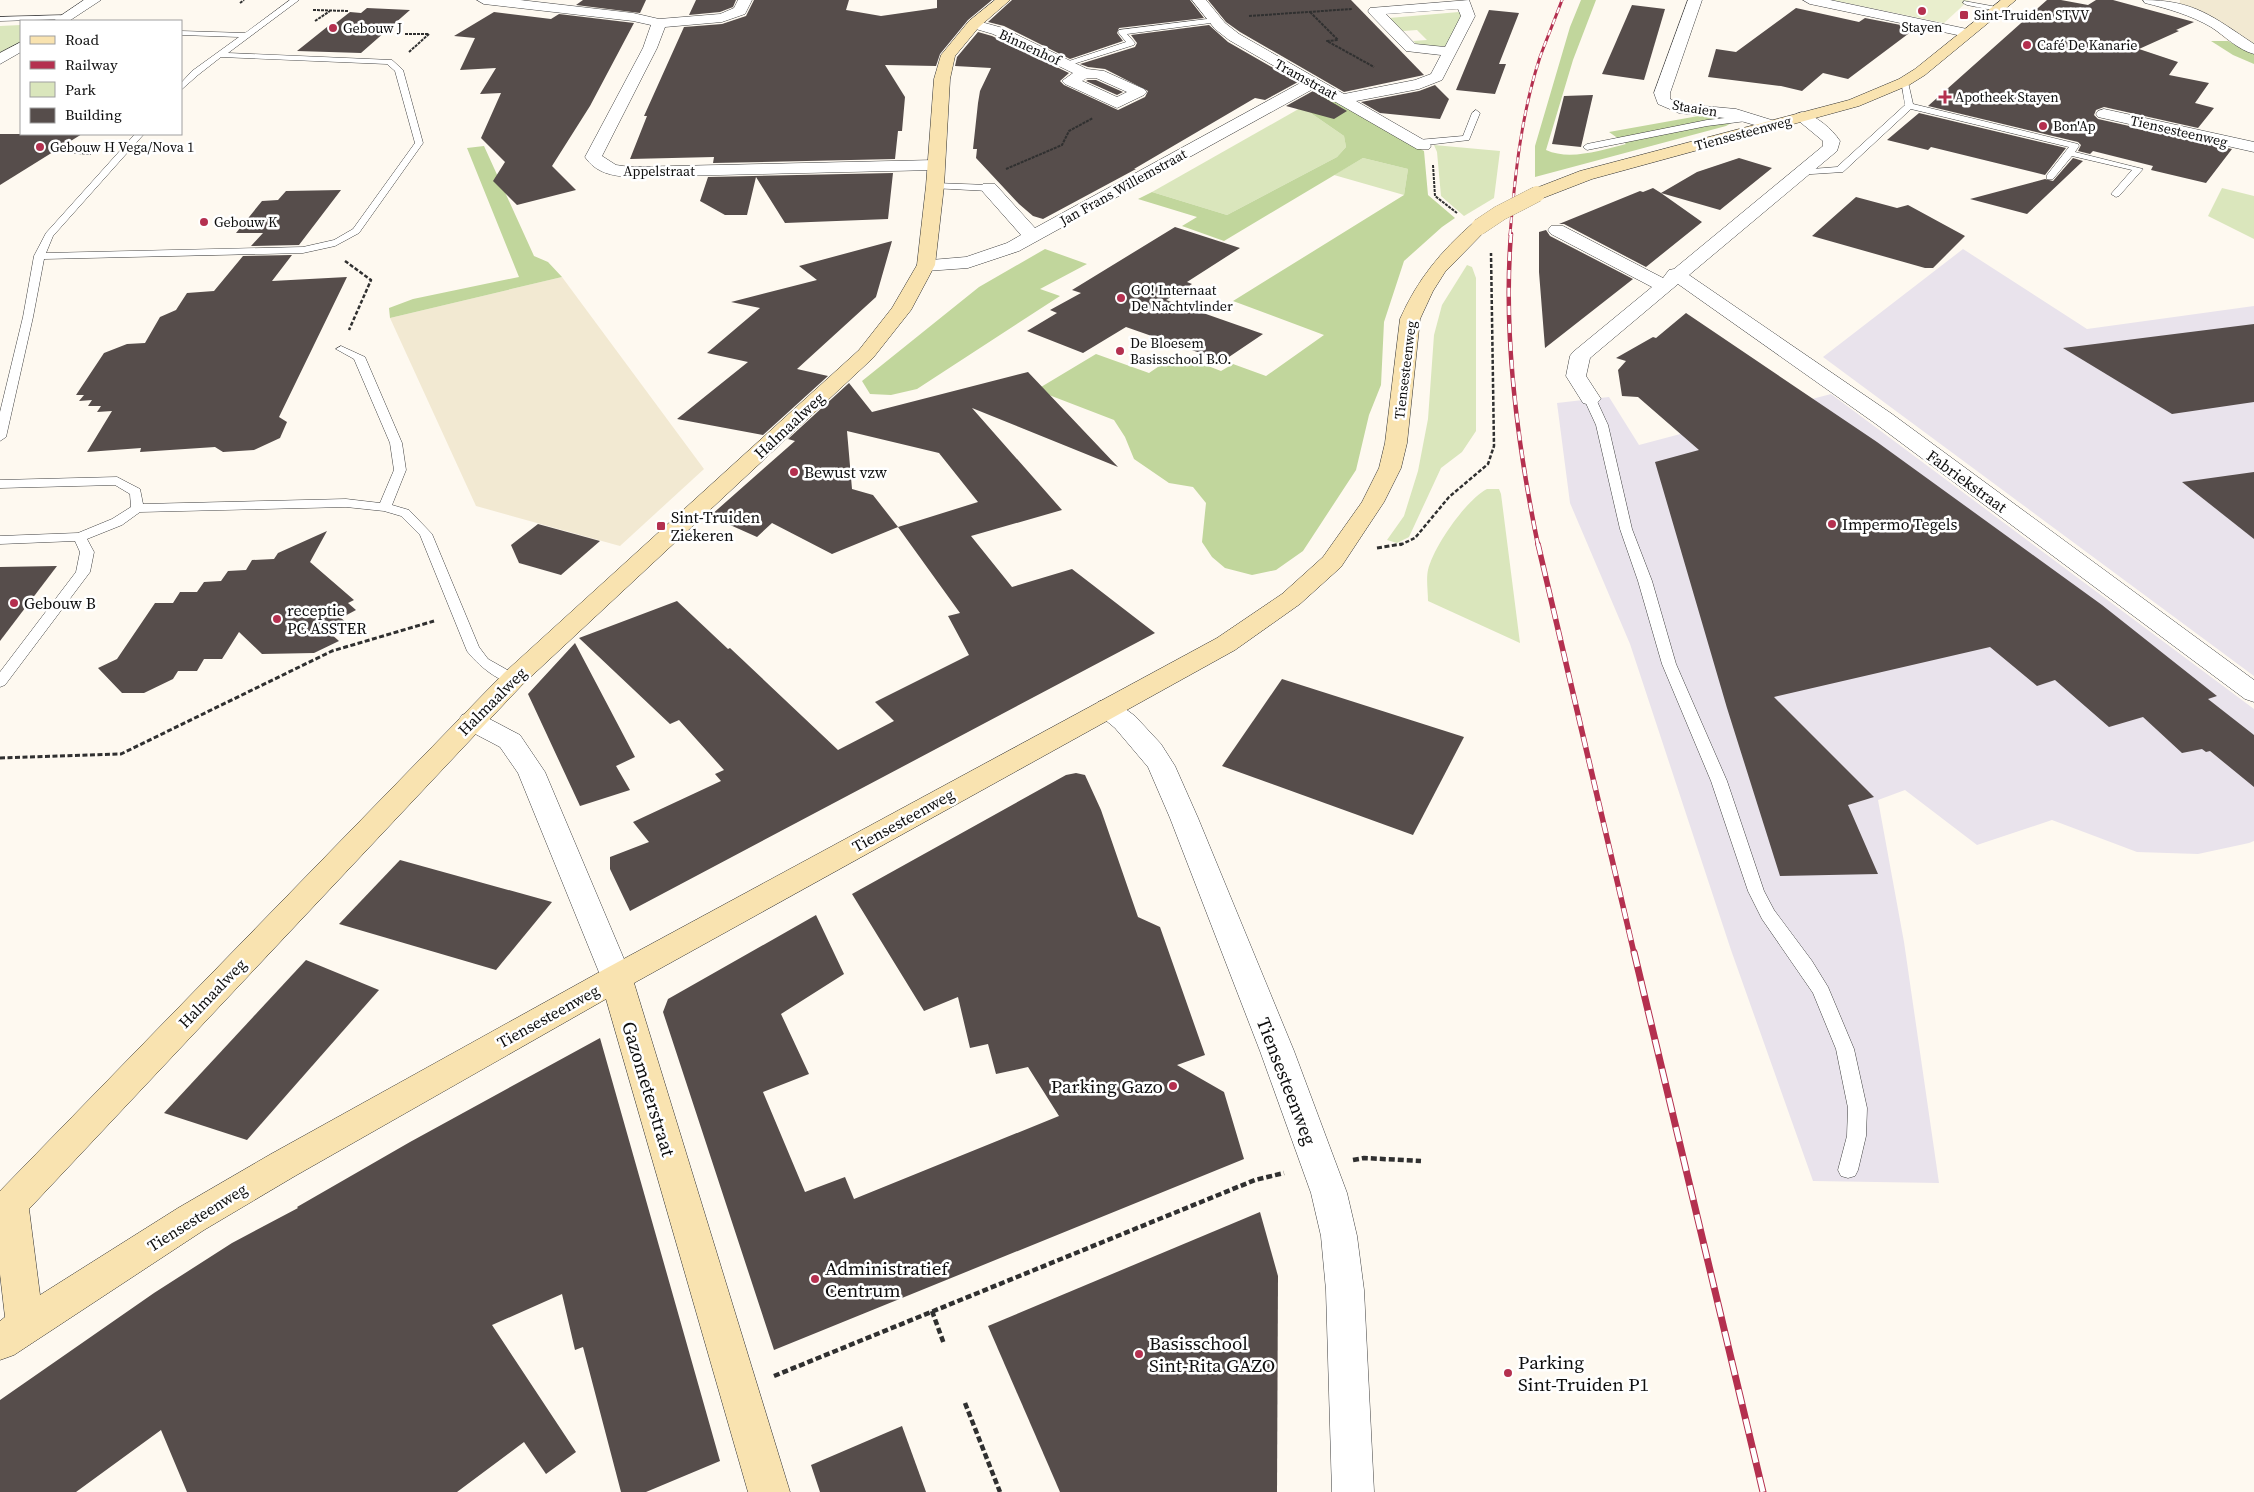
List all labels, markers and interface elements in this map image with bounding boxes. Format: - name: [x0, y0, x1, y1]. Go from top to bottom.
- marker: Stayen: [1916, 5, 1928, 17]
- place label: Sint-Truiden STVV: [1974, 5, 2090, 25]
- marker: Sint-Truiden STVV: [1958, 9, 1970, 21]
- place label: Stayen: [1901, 17, 1943, 37]
- place label: Gebouw J: [343, 18, 402, 38]
- legend: [20, 20, 182, 135]
- marker: Gebouw J: [327, 22, 339, 34]
- street label: Binnenhof: [996, 24, 1065, 71]
- text: Road: [65, 29, 99, 50]
- place label: Café De Kanarie: [2037, 35, 2137, 55]
- marker: Café De Kanarie: [2021, 39, 2033, 51]
- text: Railway: [65, 54, 118, 75]
- street label: Tramstraat: [1271, 54, 1341, 105]
- text: Park: [65, 79, 97, 100]
- place label: Apotheek Stayen: [1955, 87, 2059, 107]
- marker: Apotheek Stayen: [1939, 91, 1951, 103]
- street label: Staaien: [1671, 95, 1720, 122]
- text: Building: [65, 104, 122, 125]
- street label: Tiensesteenweg: [1692, 110, 1794, 156]
- street label: Tiensesteenweg: [2128, 110, 2230, 152]
- place label: Bon'Ap: [2053, 116, 2096, 136]
- marker: Bon'Ap: [2037, 120, 2049, 132]
- place label: Gebouw H Vega/Nova 1: [50, 137, 194, 157]
- marker: Gebouw H Vega/Nova 1: [34, 141, 46, 153]
- street label: Jan Frans Willemstraat: [1055, 144, 1190, 231]
- street label: Appelstraat: [623, 161, 695, 181]
- place label: Gebouw K: [214, 212, 278, 232]
- marker: Gebouw K: [198, 216, 210, 228]
- place label: GO! Internaat De Nachtvlinder: [1131, 280, 1233, 316]
- marker: GO! Internaat De Nachtvlinder: [1115, 292, 1127, 304]
- street label: Tiensesteenweg: [1389, 320, 1421, 420]
- place label: De Bloesem Basisschool B.O.: [1130, 333, 1231, 369]
- marker: De Bloesem Basisschool B.O.: [1114, 345, 1126, 357]
- street label: Halmaalweg: [749, 387, 829, 463]
- street label: Fabriekstraat: [1922, 444, 2012, 518]
- place label: Bewust vzw: [804, 461, 888, 483]
- marker: Bewust vzw: [788, 466, 800, 478]
- place label: Sint-Truiden Ziekeren: [671, 506, 760, 546]
- place label: Impermo Tegels: [1842, 513, 1958, 535]
- marker: Impermo Tegels: [1826, 518, 1838, 530]
- marker: Sint-Truiden Ziekeren: [655, 520, 667, 532]
- place label: Gebouw B: [24, 592, 96, 614]
- marker: Gebouw B: [8, 597, 20, 609]
- place label: receptie PC ASSTER: [287, 599, 367, 639]
- marker: receptie PC ASSTER: [271, 613, 283, 625]
- street label: Halmaalweg: [453, 662, 531, 740]
- street label: Tiensesteenweg: [848, 783, 958, 857]
- street label: Halmaalweg: [173, 953, 251, 1033]
- street label: Tiensesteenweg: [493, 979, 603, 1053]
- street label: Tiensesteenweg: [1251, 1013, 1323, 1149]
- street label: Gazometerstraat: [616, 1018, 682, 1161]
- place label: Parking Gazo: [1051, 1073, 1163, 1099]
- marker: Parking Gazo: [1167, 1080, 1179, 1092]
- street label: Tiensesteenweg: [143, 1178, 251, 1256]
- place label: Administratief Centrum: [825, 1255, 950, 1303]
- marker: Administratief Centrum: [809, 1273, 821, 1285]
- place label: Basisschool Sint-Rita GAZO: [1149, 1330, 1275, 1378]
- marker: Basisschool Sint-Rita GAZO: [1133, 1348, 1145, 1360]
- place label: Parking Sint-Truiden P1: [1518, 1349, 1649, 1397]
- marker: Parking Sint-Truiden P1: [1502, 1367, 1514, 1379]

